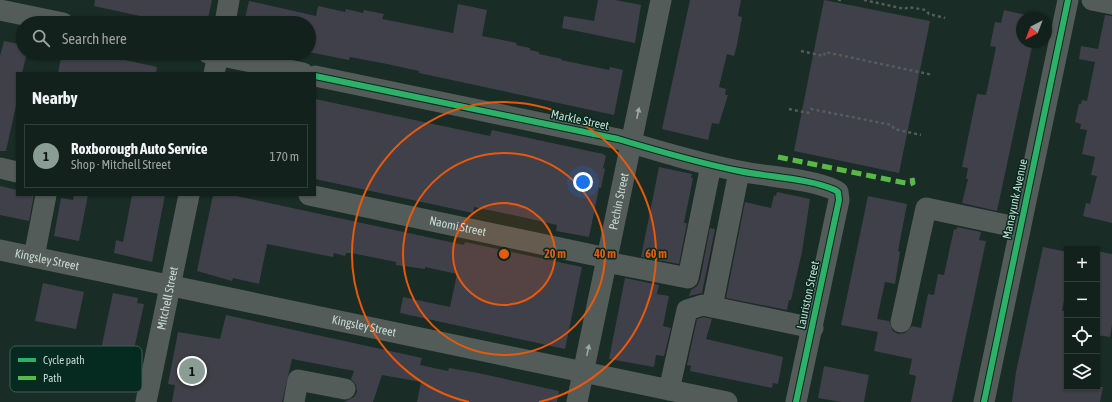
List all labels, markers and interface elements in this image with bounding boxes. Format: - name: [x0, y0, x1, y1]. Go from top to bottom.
- north arrow: [1016, 12, 1052, 48]
- search box: [16, 16, 316, 60]
- icon: search: [30, 27, 52, 49]
- text: Search here: [62, 30, 127, 47]
- text: Nearby: [32, 88, 78, 108]
- street label: Markle Street: [550, 107, 611, 133]
- one-way arrow: [636, 107, 642, 120]
- text: Roxborough Auto Service: [71, 140, 208, 157]
- text: 1: [43, 149, 49, 164]
- text: 170 m: [270, 149, 299, 164]
- text: Shop · Mitchell Street: [71, 157, 171, 172]
- street label: Manayunk Avenue: [1000, 158, 1030, 240]
- street label: Pechin Street: [606, 171, 632, 231]
- your location: [573, 172, 593, 192]
- street label: Naomi Street: [428, 214, 488, 239]
- street label: Kingsley Street: [14, 246, 81, 273]
- map controls: [1064, 246, 1100, 390]
- button: +: [1064, 246, 1100, 282]
- centre of rings: [497, 247, 511, 261]
- text: 20 m: [544, 247, 566, 261]
- text: 40 m: [593, 247, 616, 261]
- text: 60 m: [645, 247, 667, 261]
- street label: Lauriston Street: [794, 259, 822, 330]
- street label: Mitchell Street: [154, 265, 181, 331]
- button: −: [1064, 282, 1100, 318]
- street label: Kingsley Street: [331, 313, 398, 340]
- button: locate: [1064, 318, 1100, 354]
- one-way arrow: [585, 344, 591, 356]
- legend: [10, 346, 142, 392]
- text: Cycle path: [43, 354, 85, 366]
- button: layers: [1064, 354, 1100, 390]
- pin: 1: [179, 356, 205, 386]
- text: Path: [43, 372, 62, 384]

